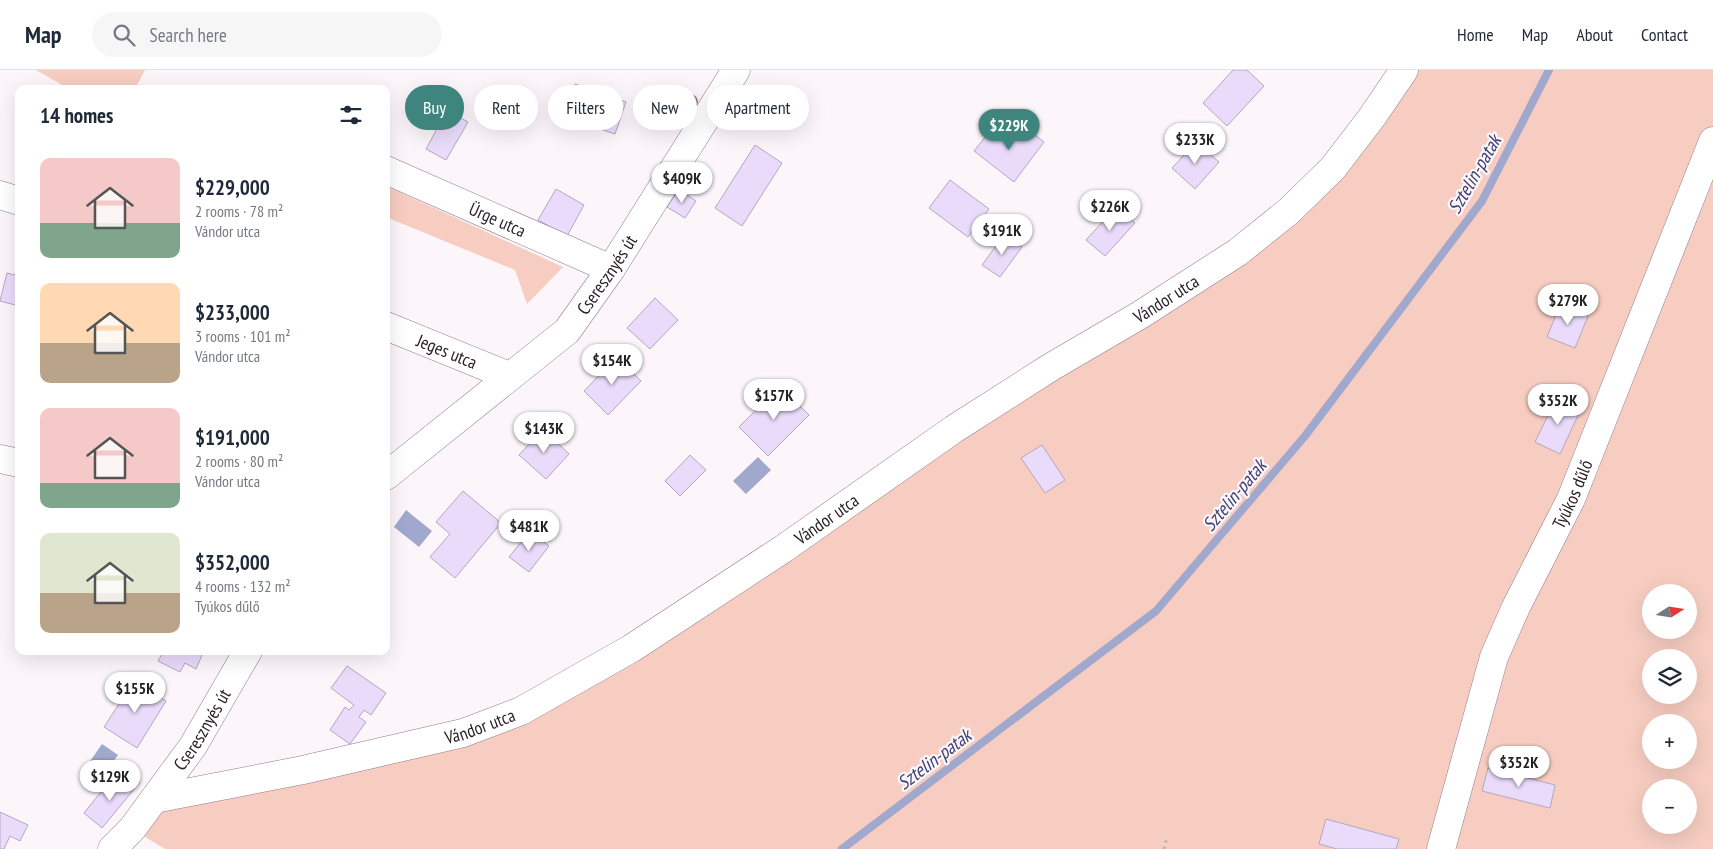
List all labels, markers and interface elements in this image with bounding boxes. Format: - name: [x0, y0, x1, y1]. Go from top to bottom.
- search box: [92, 12, 442, 57]
- text: Map: [25, 19, 62, 50]
- icon: search: [110, 21, 138, 49]
- text: Search here: [150, 23, 227, 47]
- text: Home: [1457, 23, 1494, 46]
- text: Map: [1522, 23, 1548, 46]
- text: About: [1576, 23, 1613, 46]
- text: Contact: [1641, 23, 1688, 46]
- chip: Buy: [405, 85, 464, 130]
- chip: Rent: [474, 85, 538, 130]
- chip: Filters: [548, 85, 623, 130]
- chip: New: [633, 85, 697, 130]
- chip: Apartment: [707, 85, 809, 130]
- icon: filters: [337, 101, 365, 129]
- text: 14 homes: [40, 102, 113, 129]
- pin: $229K: [974, 108, 1044, 151]
- text: $229K: [990, 115, 1028, 135]
- pin: $233K: [1160, 122, 1230, 165]
- water label: Sztelin-patak: [1442, 128, 1507, 217]
- text: $233K: [1176, 129, 1214, 149]
- pin: $409K: [647, 162, 717, 204]
- text: $409K: [663, 168, 701, 188]
- text: $229,000: [195, 174, 270, 201]
- icon: home: [80, 178, 140, 238]
- pin: $226K: [1075, 190, 1145, 232]
- text: $226K: [1091, 196, 1129, 216]
- street label: Ürge utca: [466, 197, 530, 242]
- text: 2 rooms · 78 m²: [195, 201, 283, 221]
- pin: $191K: [967, 214, 1037, 256]
- text: $191K: [983, 220, 1021, 240]
- text: Vándor utca: [195, 221, 260, 241]
- street label: Cseresznyés út: [571, 230, 641, 319]
- street label: Vándor utca: [1128, 269, 1203, 328]
- pin: $279K: [1533, 284, 1603, 326]
- text: $279K: [1549, 290, 1587, 310]
- text: $233,000: [195, 299, 270, 326]
- icon: home: [80, 303, 140, 363]
- text: 3 rooms · 101 m²: [195, 326, 291, 346]
- street label: Jeges utca: [413, 328, 481, 373]
- pin: $154K: [577, 344, 647, 386]
- text: Vándor utca: [195, 346, 260, 366]
- text: $154K: [593, 350, 631, 370]
- pin: $157K: [739, 378, 809, 421]
- pin: $352K: [1523, 384, 1593, 426]
- text: $157K: [755, 385, 793, 405]
- text: $352K: [1539, 390, 1577, 410]
- pin: $143K: [509, 412, 579, 454]
- text: $143K: [525, 418, 563, 438]
- text: $191,000: [195, 424, 270, 451]
- icon: home: [80, 428, 140, 488]
- text: 2 rooms · 80 m²: [195, 451, 283, 471]
- water label: Sztelin-patak: [1197, 452, 1273, 536]
- street label: Tyúkos dűlő: [1546, 456, 1597, 532]
- text: Vándor utca: [195, 471, 260, 491]
- street label: Vándor utca: [789, 488, 863, 550]
- pin: $481K: [494, 510, 564, 552]
- text: $481K: [510, 516, 548, 536]
- text: $352,000: [195, 549, 270, 576]
- icon: home: [80, 553, 140, 613]
- text: 4 rooms · 132 m²: [195, 576, 291, 596]
- north arrow: [1642, 584, 1698, 639]
- map controls: [1642, 584, 1697, 834]
- text: Tyúkos dűlő: [195, 596, 260, 616]
- button: layers: [1642, 649, 1697, 704]
- pin: $155K: [100, 672, 170, 714]
- text: $155K: [116, 678, 154, 698]
- street label: Cseresznyés út: [168, 684, 235, 775]
- street label: Vándor utca: [441, 703, 518, 749]
- button: +: [1642, 714, 1697, 769]
- water label: Sztelin-patak: [892, 722, 978, 795]
- pin: $352K: [1484, 746, 1554, 788]
- text: $352K: [1500, 752, 1538, 772]
- pin: $129K: [75, 760, 145, 802]
- text: $129K: [91, 766, 129, 786]
- button: −: [1642, 779, 1697, 834]

